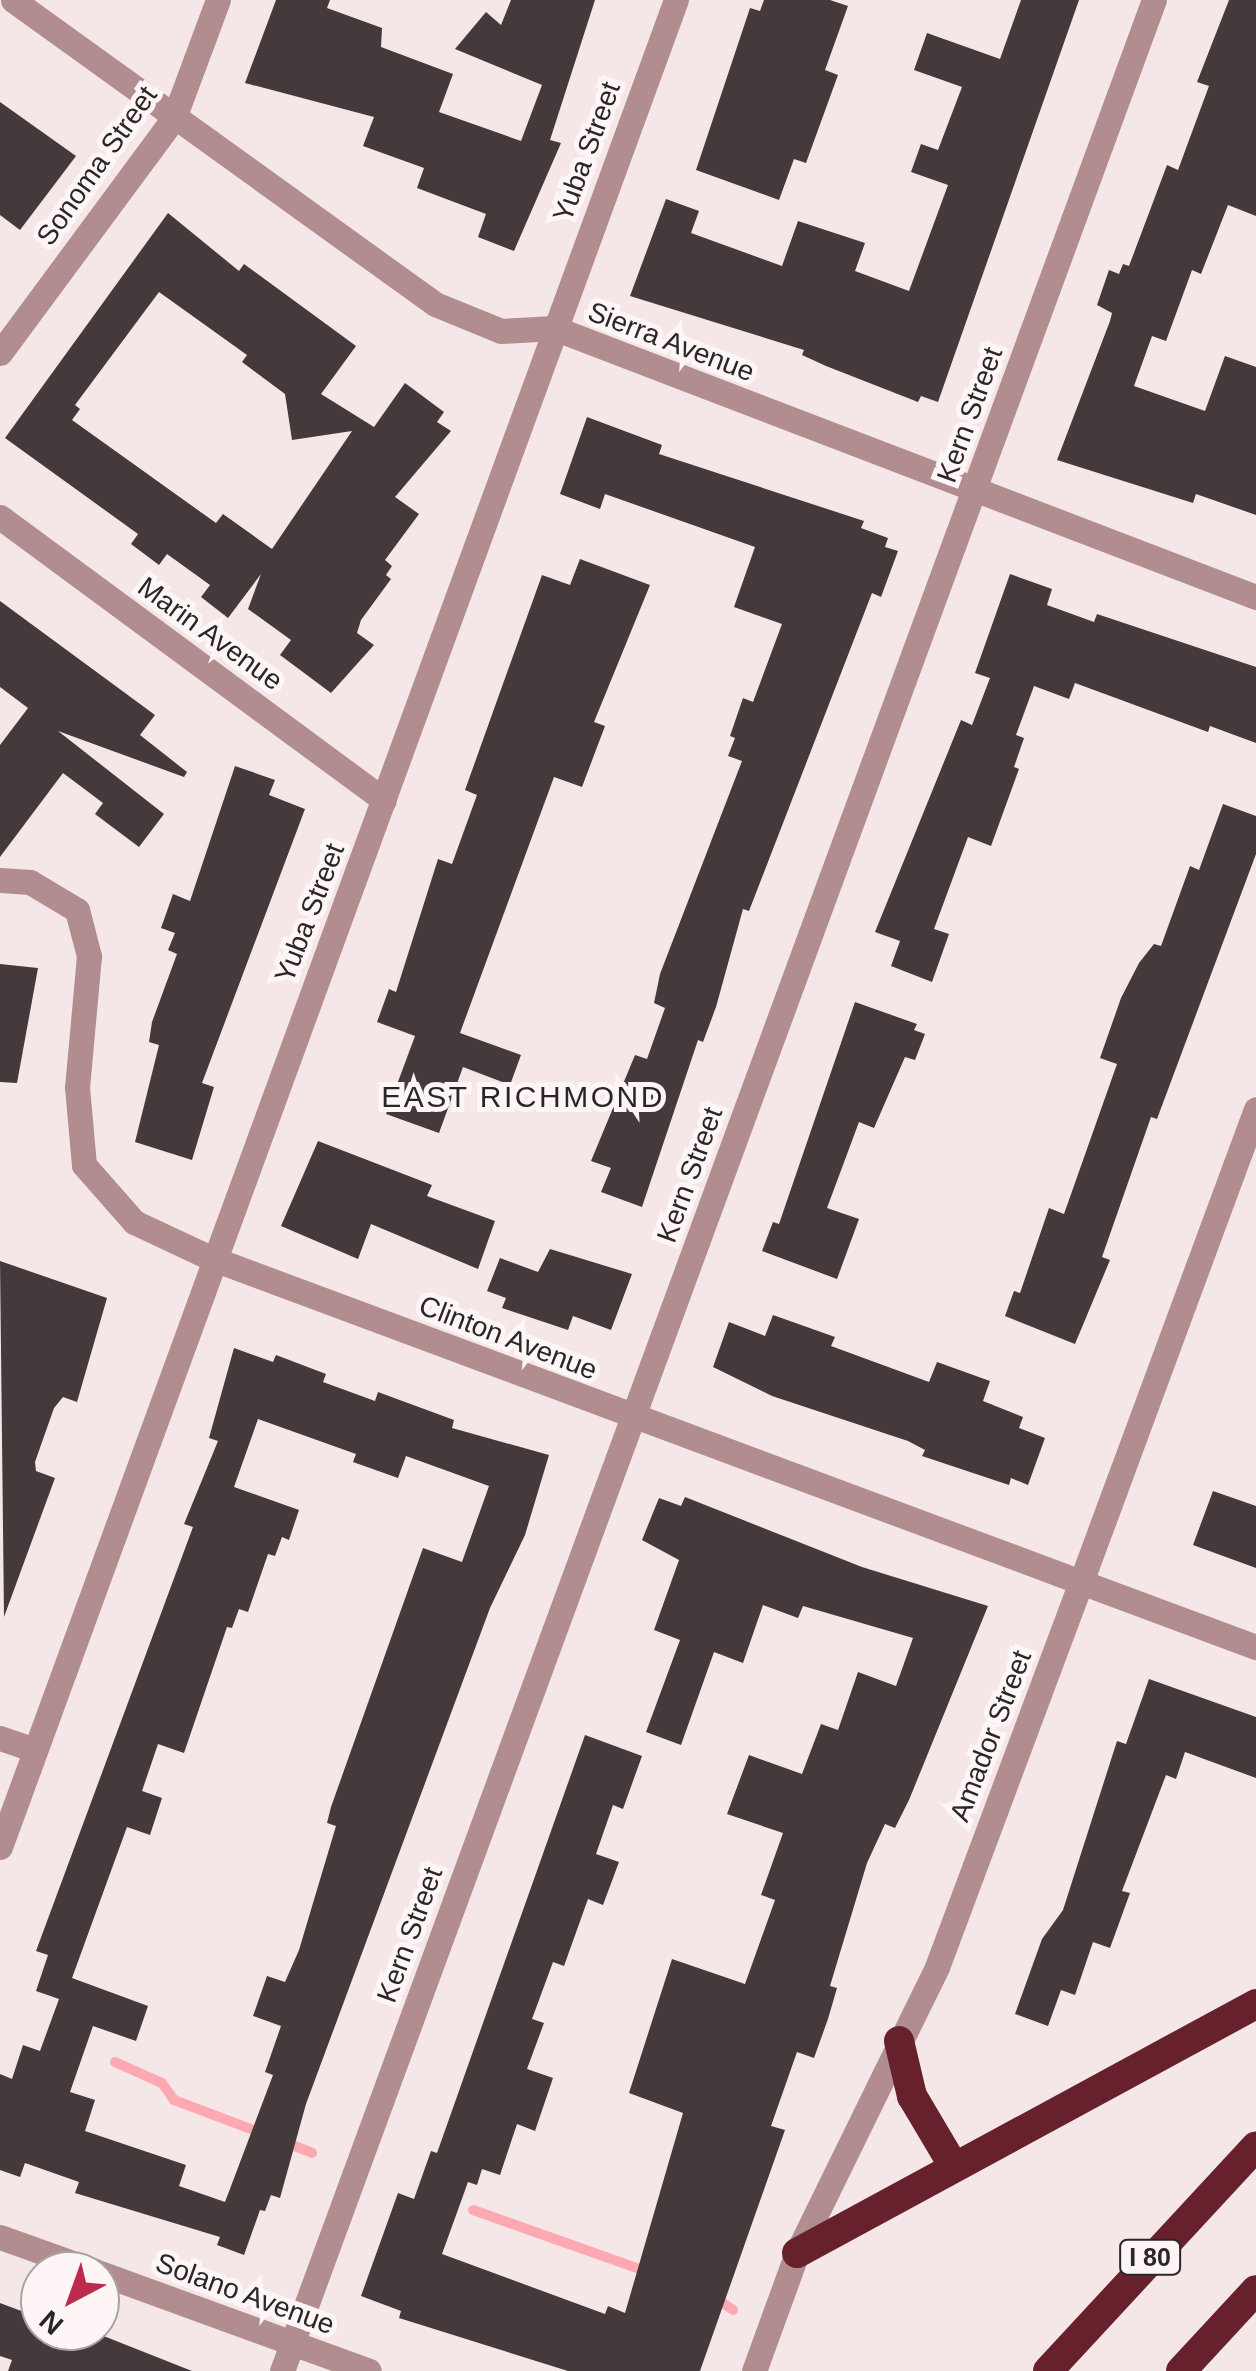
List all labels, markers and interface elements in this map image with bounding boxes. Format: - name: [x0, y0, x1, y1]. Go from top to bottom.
- street label: Yuba Street: [546, 78, 628, 226]
- street label: Sonoma Street: [30, 80, 164, 252]
- street label: Sierra Avenue: [582, 295, 760, 389]
- street label: Kern Street: [930, 343, 1010, 487]
- street label: Marin Avenue: [130, 570, 290, 698]
- street label: Yuba Street: [268, 839, 352, 987]
- district label: EAST RICHMOND: [381, 1079, 665, 1115]
- street label: Kern Street: [650, 1103, 730, 1247]
- street label: Clinton Avenue: [414, 1288, 602, 1388]
- street label: Amador Street: [943, 1646, 1039, 1826]
- street label: Kern Street: [370, 1863, 450, 2007]
- road number: I 80: [1118, 2237, 1182, 2277]
- street label: Solano Avenue: [150, 2246, 340, 2342]
- north arrow: [20, 2251, 120, 2351]
- text: N: [34, 2304, 69, 2341]

